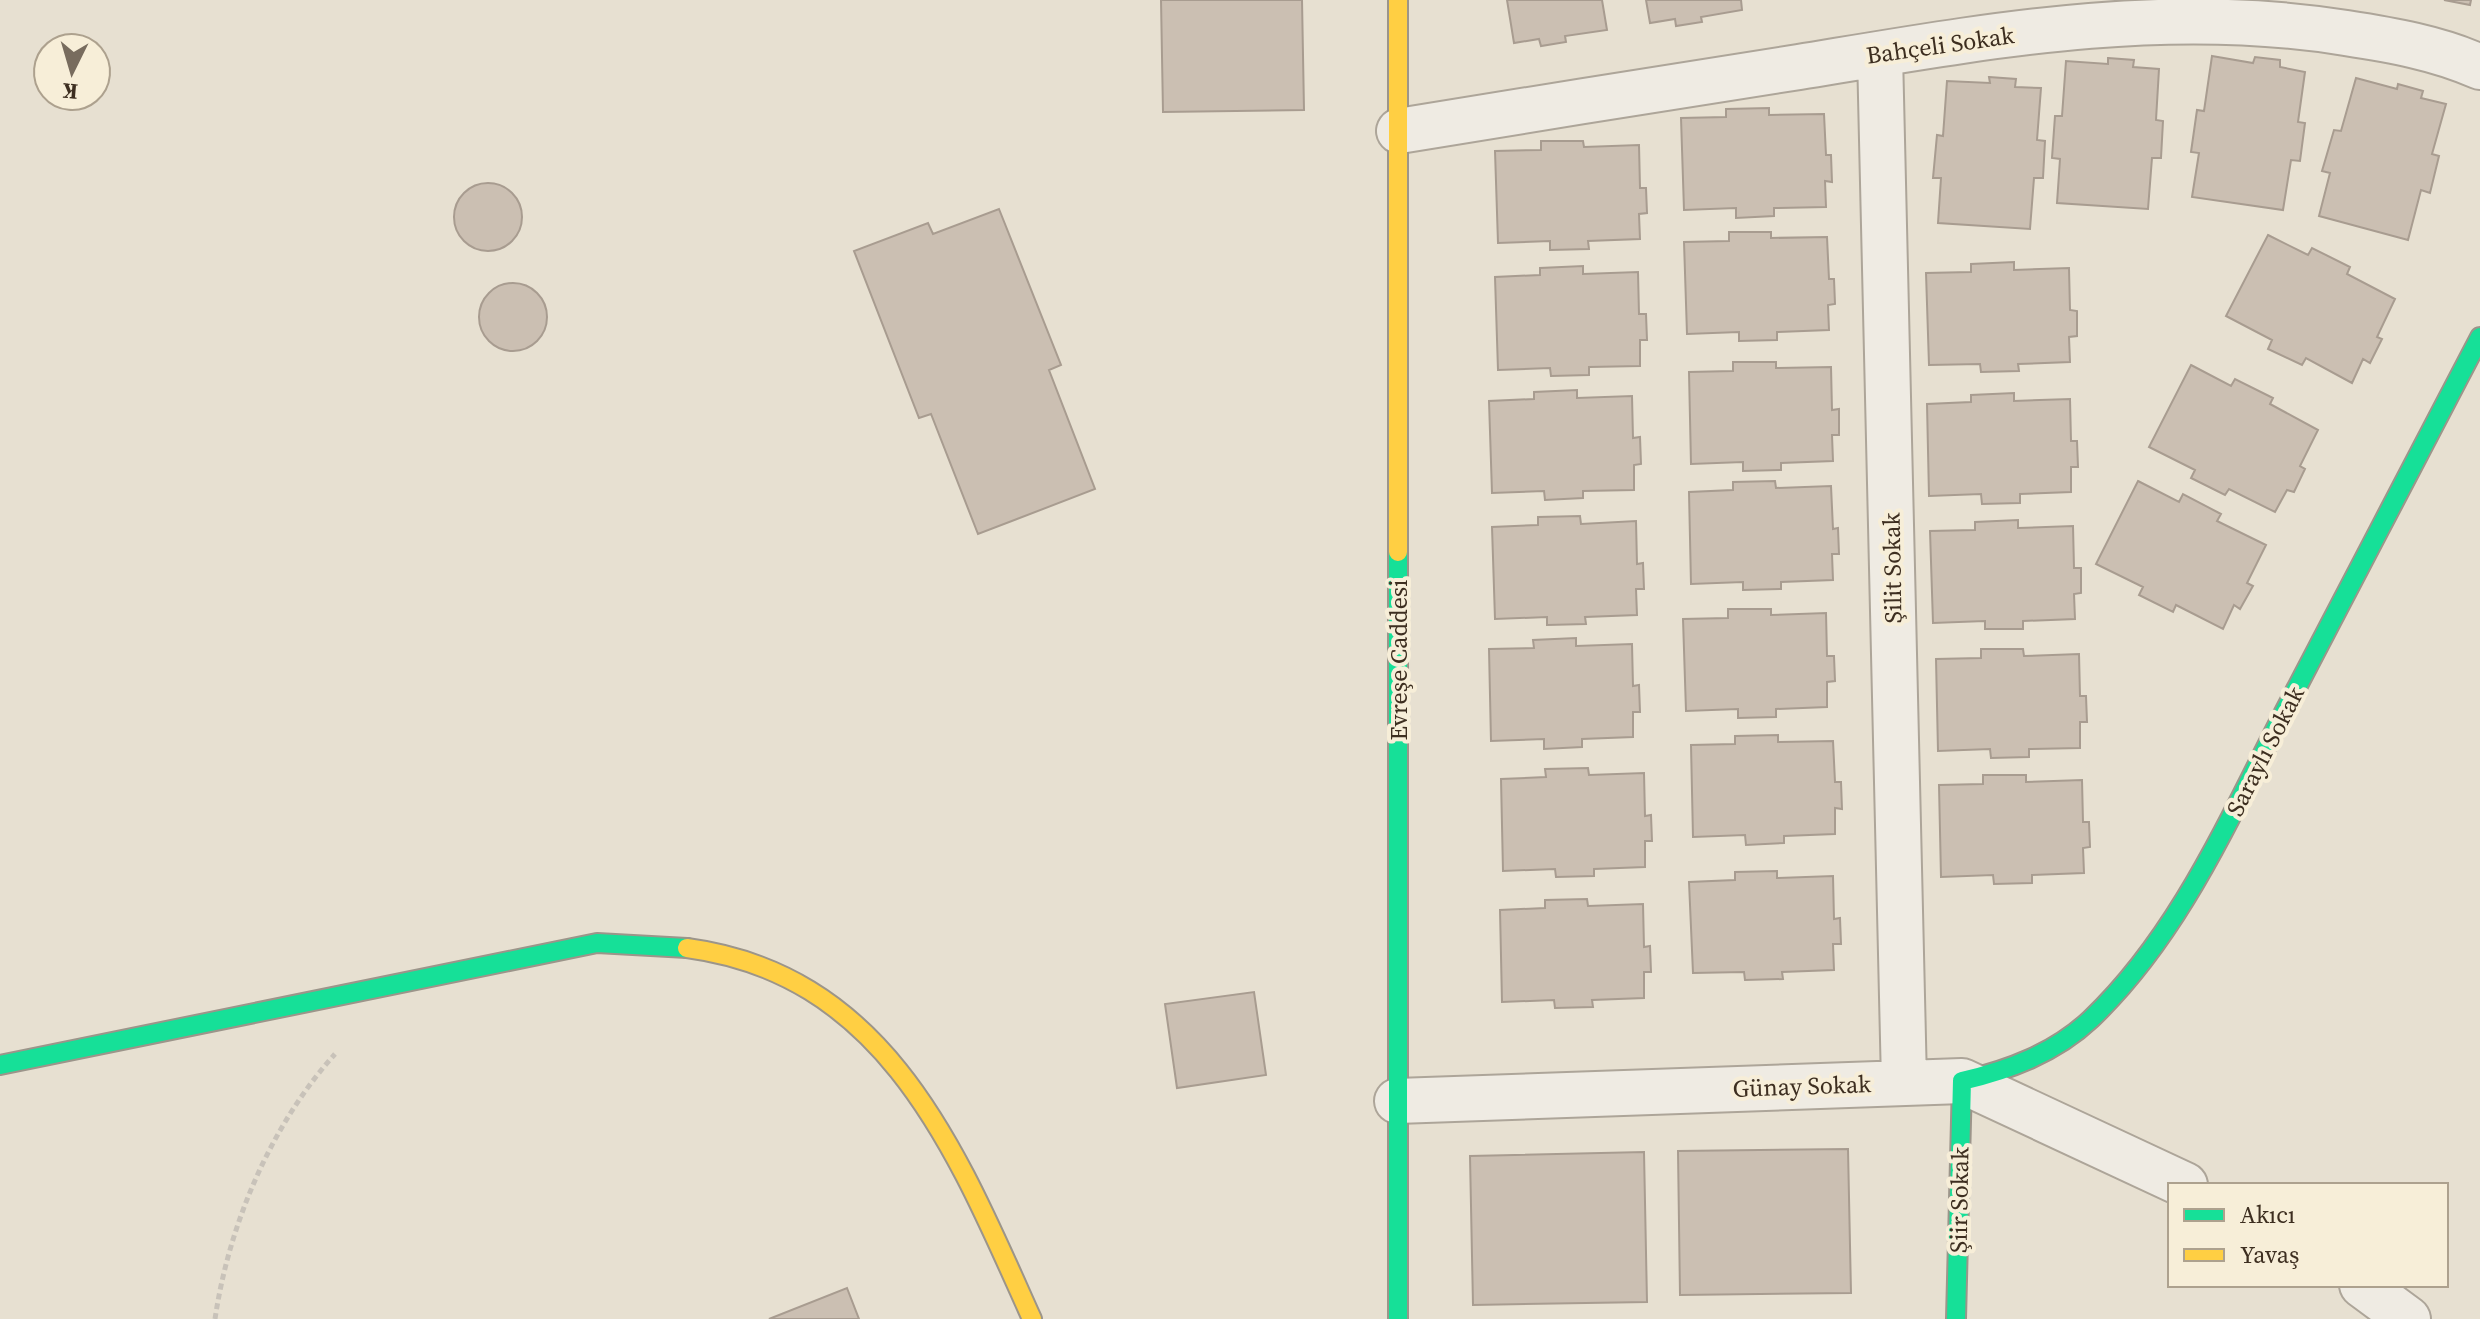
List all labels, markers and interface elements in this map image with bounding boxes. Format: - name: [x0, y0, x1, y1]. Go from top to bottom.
- street label: Bahçeli Sokak: [1864, 18, 2017, 72]
- north arrow: [32, 32, 112, 112]
- text: K: [61, 76, 79, 108]
- street label: Şilit Sokak: [1875, 511, 1909, 624]
- street label: Evreşe Caddesi: [1382, 580, 1415, 740]
- street label: Saraylı Sokak: [2218, 680, 2312, 822]
- street label: Günay Sokak: [1732, 1067, 1873, 1105]
- street label: Şiir Sokak: [1942, 1146, 1976, 1253]
- legend: [2168, 1183, 2448, 1287]
- text: Akıcı: [2240, 1198, 2295, 1231]
- text: Yavaş: [2240, 1238, 2299, 1271]

